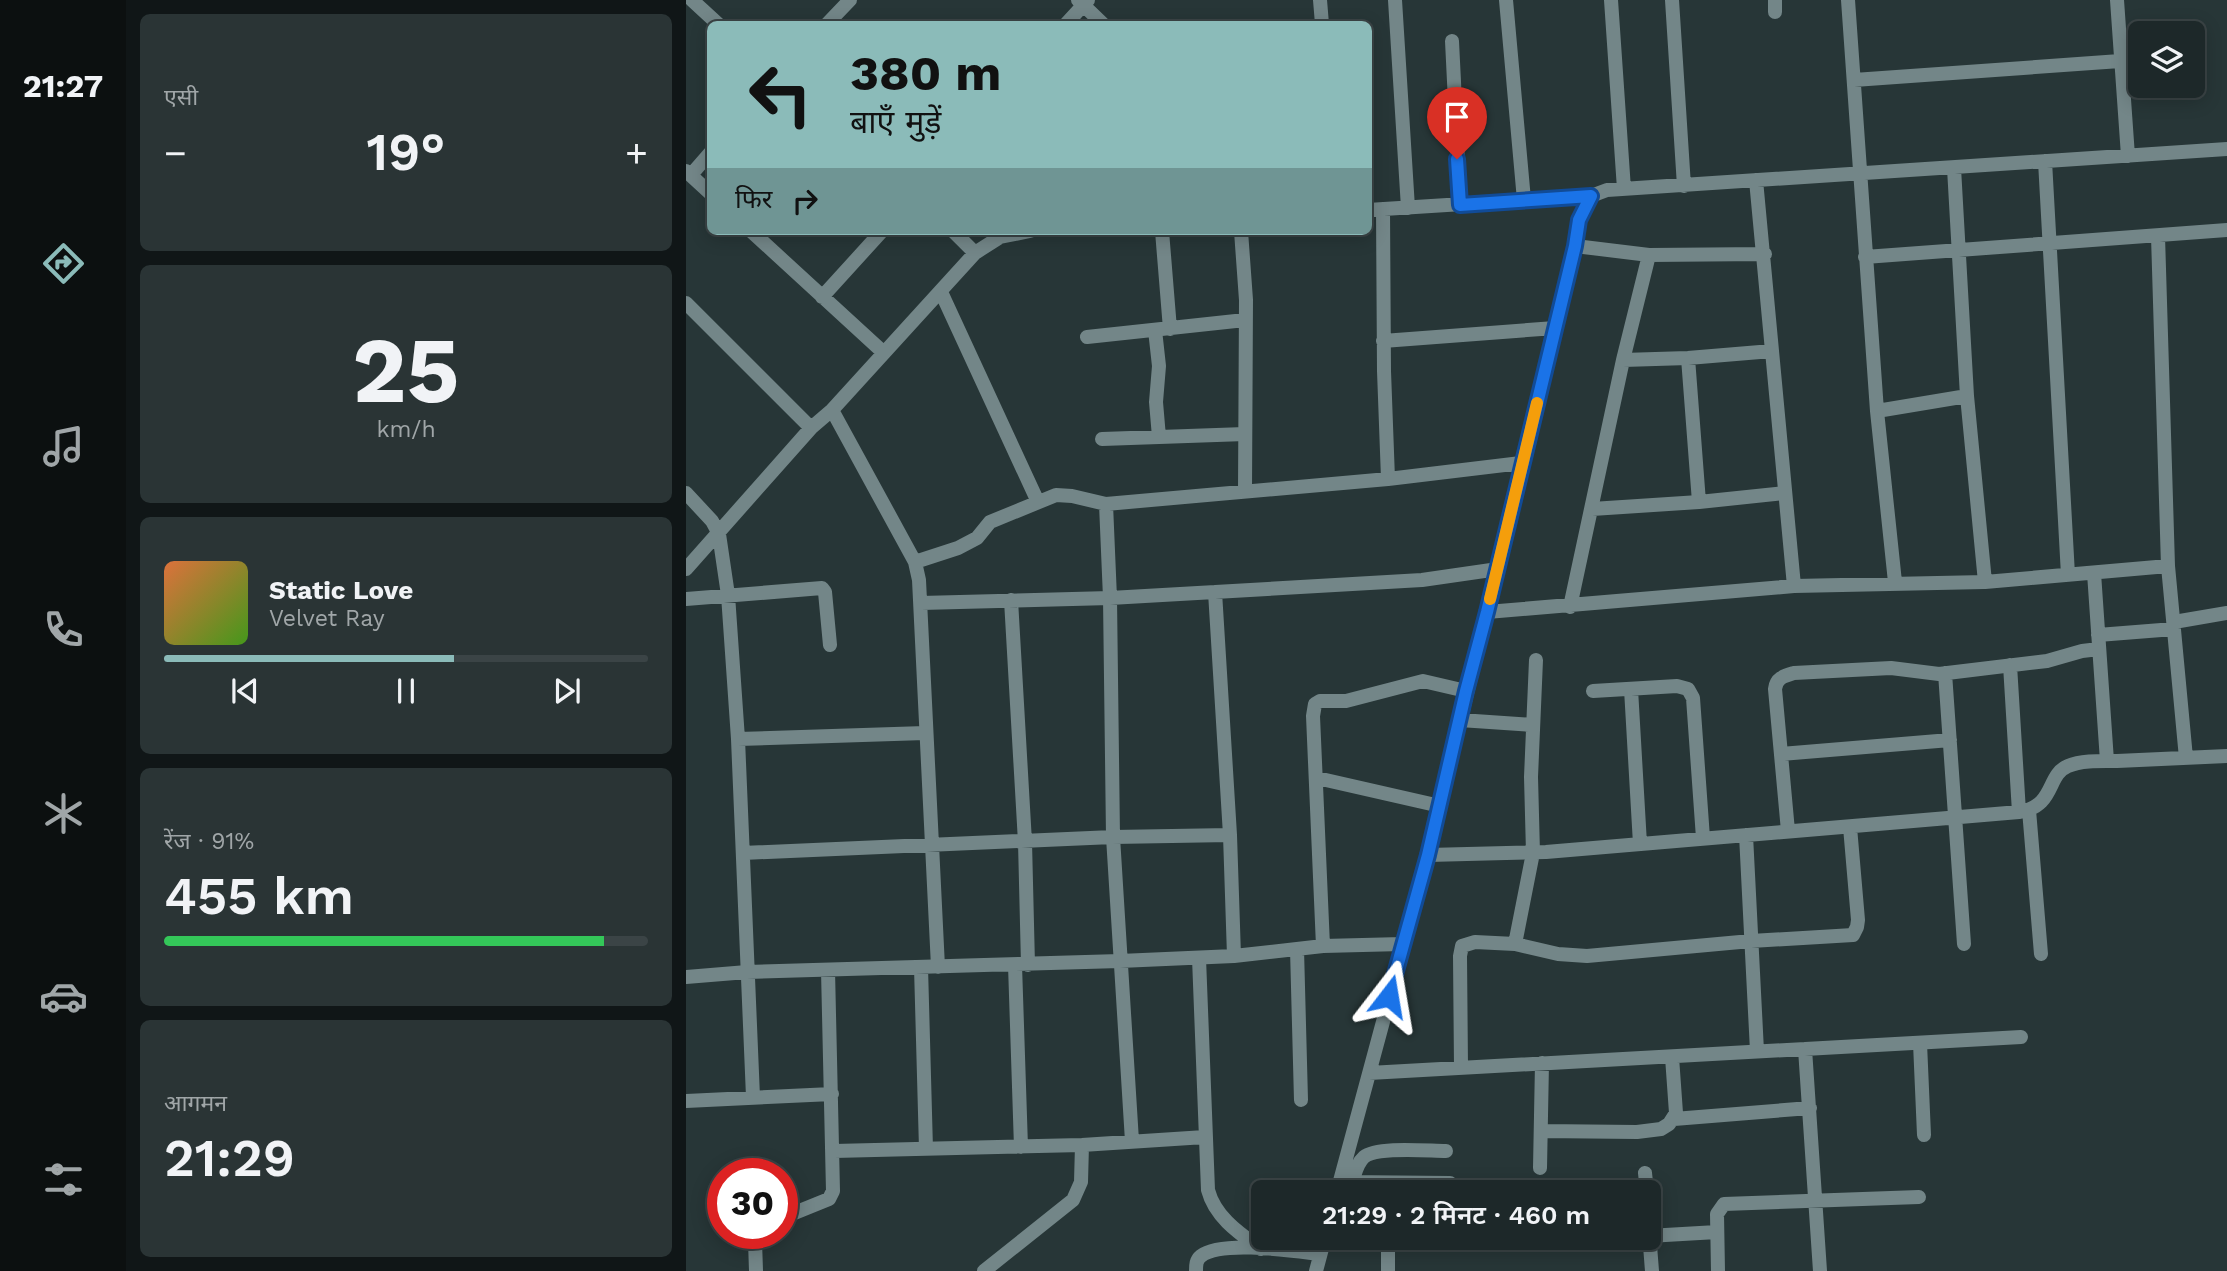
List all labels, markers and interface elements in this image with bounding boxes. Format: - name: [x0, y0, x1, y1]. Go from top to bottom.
- map controls: [2128, 21, 2205, 98]
- button: layers: [2128, 21, 2205, 98]
- text: 380 m: [850, 44, 1001, 102]
- icon: left: [735, 49, 826, 140]
- text: 21:27: [23, 67, 103, 105]
- text: एसी: [164, 84, 198, 111]
- pin: [1427, 87, 1487, 159]
- icon: arrive: [1438, 98, 1476, 136]
- text: बाएँ मुड़ें: [850, 103, 941, 141]
- text: 19°: [367, 122, 445, 183]
- text: −: [164, 131, 187, 175]
- text: +: [625, 131, 648, 175]
- icon: right: [786, 182, 824, 220]
- text: फिर: [735, 184, 772, 214]
- icon: directions: [39, 239, 88, 288]
- text: 25: [352, 317, 460, 424]
- text: km/h: [376, 416, 436, 443]
- icon: music: [39, 422, 88, 471]
- text: Static Love: [269, 575, 413, 605]
- icon: phone: [39, 605, 88, 654]
- text: Velvet Ray: [269, 605, 385, 632]
- icon: previous: [226, 672, 264, 710]
- icon: pause: [387, 672, 425, 710]
- icon: next: [548, 672, 586, 710]
- icon: climate: [39, 789, 88, 838]
- text: रेंज · 91%: [164, 828, 254, 855]
- text: 455 km: [164, 866, 354, 927]
- position arrow: [1352, 959, 1426, 1033]
- icon: car: [39, 972, 88, 1021]
- text: आगमन: [164, 1090, 227, 1117]
- text: 21:29: [164, 1128, 295, 1189]
- icon: filters: [39, 1155, 88, 1204]
- speed limit sign: 30: [707, 1158, 798, 1249]
- text: 21:29 · 2 मिनट · 460 m: [1322, 1200, 1590, 1230]

